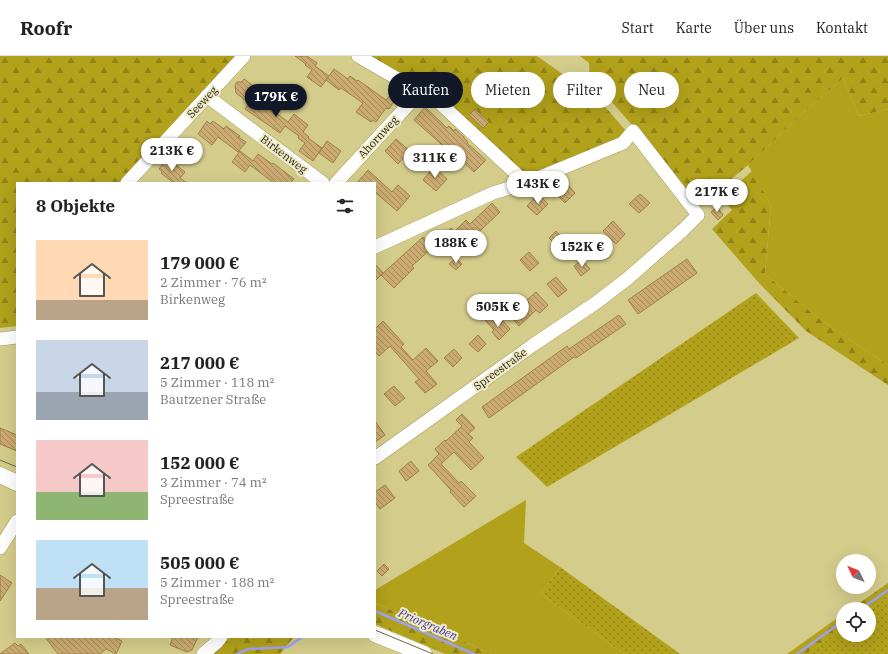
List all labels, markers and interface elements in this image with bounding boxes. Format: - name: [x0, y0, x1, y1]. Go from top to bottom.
- text: Roofr: [20, 16, 72, 40]
- text: Start: [622, 19, 654, 37]
- text: Karte: [676, 19, 712, 37]
- text: Über uns: [734, 19, 794, 37]
- text: Kontakt: [816, 19, 868, 37]
- chip: Kaufen: [388, 72, 463, 108]
- chip: Mieten: [471, 72, 545, 108]
- chip: Filter: [553, 72, 616, 108]
- chip: Neu: [624, 72, 679, 108]
- street label: Seeweg: [184, 83, 220, 121]
- pin: 179K €: [243, 84, 309, 118]
- text: 179K €: [254, 88, 298, 105]
- street label: Ahornweg: [355, 113, 401, 161]
- street label: Birkenweg: [258, 132, 310, 176]
- pin: 213K €: [139, 138, 205, 172]
- text: 213K €: [150, 142, 194, 159]
- pin: 311K €: [402, 145, 468, 179]
- text: 311K €: [413, 149, 457, 166]
- pin: 143K €: [505, 171, 571, 205]
- text: 143K €: [516, 175, 560, 192]
- pin: 217K €: [684, 179, 750, 213]
- text: 217K €: [695, 183, 739, 200]
- text: 8 Objekte: [36, 195, 115, 217]
- icon: filters: [334, 195, 356, 217]
- pin: 188K €: [423, 230, 489, 264]
- text: 188K €: [434, 234, 478, 251]
- pin: 152K €: [549, 234, 615, 268]
- text: 152K €: [560, 238, 604, 255]
- text: 179 000 €: [160, 252, 240, 274]
- icon: home: [68, 256, 116, 304]
- text: 2 Zimmer · 76 m²: [160, 274, 266, 291]
- text: Birkenweg: [160, 291, 225, 308]
- pin: 505K €: [465, 294, 531, 328]
- text: 505K €: [476, 298, 520, 315]
- street label: Spreestraße: [470, 345, 530, 393]
- text: 217 000 €: [160, 352, 240, 374]
- icon: home: [68, 356, 116, 404]
- text: 5 Zimmer · 118 m²: [160, 374, 274, 391]
- text: Bautzener Straße: [160, 391, 266, 408]
- text: 152 000 €: [160, 452, 240, 474]
- icon: home: [68, 456, 116, 504]
- text: 3 Zimmer · 74 m²: [160, 474, 266, 491]
- text: Spreestraße: [160, 491, 234, 508]
- text: 505 000 €: [160, 552, 240, 574]
- north arrow: [836, 554, 876, 594]
- map controls: [836, 554, 876, 642]
- icon: home: [68, 556, 116, 604]
- text: 5 Zimmer · 188 m²: [160, 574, 274, 591]
- text: Spreestraße: [160, 591, 234, 608]
- button: locate: [836, 602, 876, 642]
- water label: Priorgraben: [395, 604, 460, 643]

